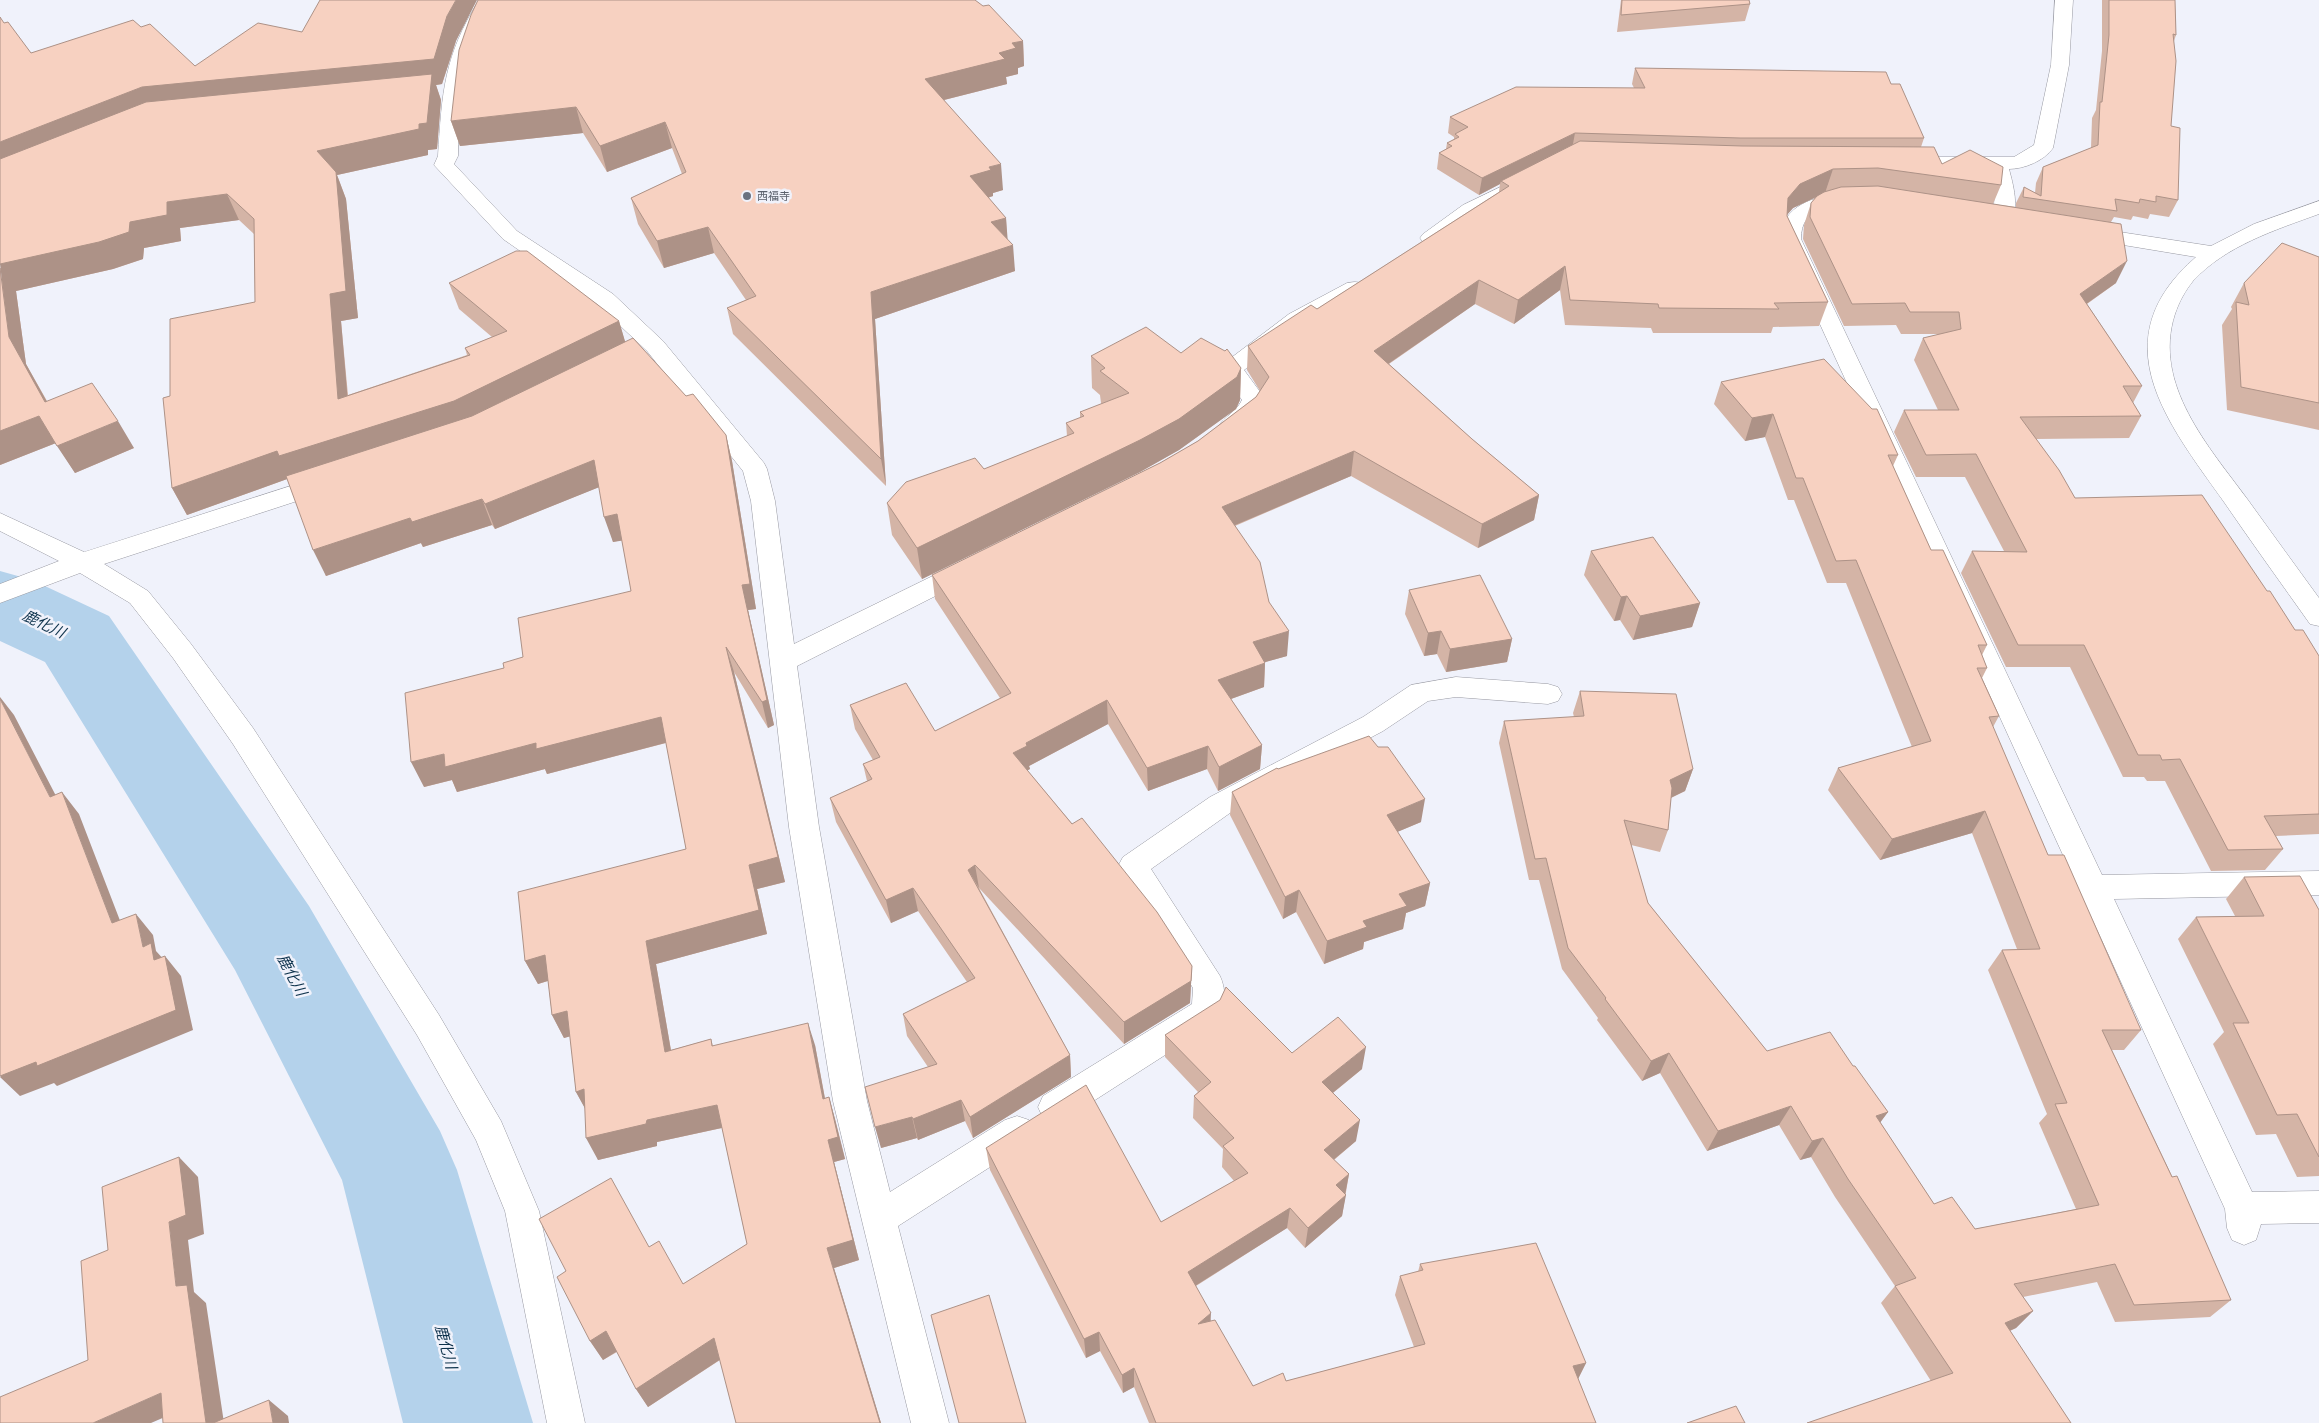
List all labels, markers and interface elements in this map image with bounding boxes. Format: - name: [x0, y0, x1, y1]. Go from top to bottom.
- marker: 西福寺: [741, 190, 753, 202]
- place label: 西福寺: [757, 190, 790, 203]
- water label: 鹿化川: [20, 606, 70, 643]
- water label: 鹿化川: [273, 951, 311, 1001]
- water label: 鹿化川: [431, 1323, 461, 1373]

